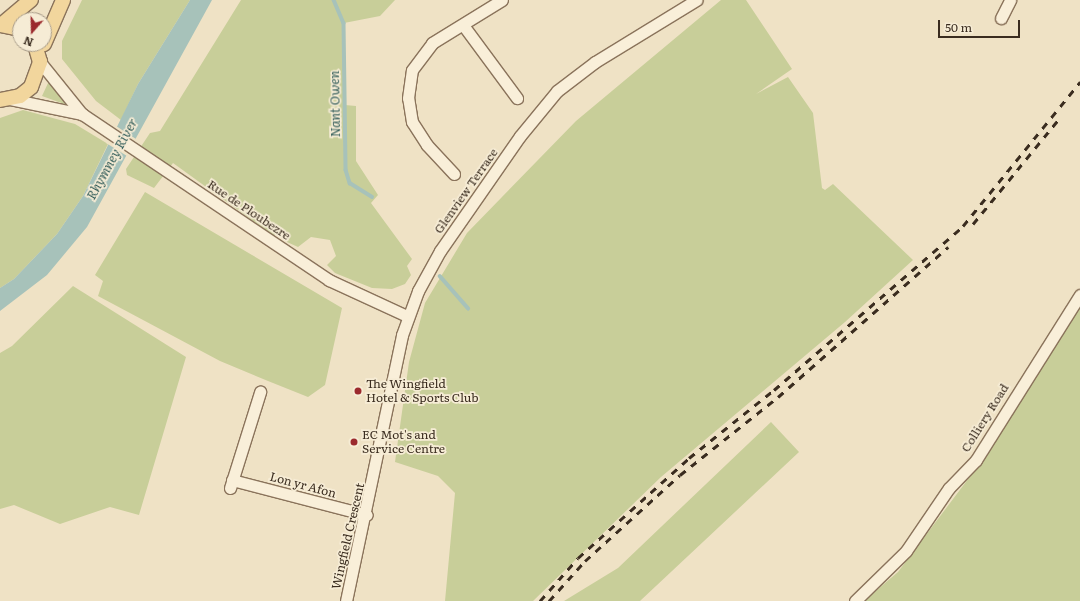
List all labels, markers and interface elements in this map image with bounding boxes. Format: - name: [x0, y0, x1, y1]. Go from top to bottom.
- north arrow: [12, 12, 52, 52]
- scale bar: [940, 12, 1022, 38]
- text: 50 m: [945, 18, 972, 36]
- text: N: [21, 33, 35, 51]
- water label: Nant Owen: [327, 70, 343, 138]
- water label: Rhymney River: [83, 116, 141, 202]
- street label: Glenview Terrace: [431, 146, 501, 236]
- street label: Rue de Ploubezre: [205, 177, 293, 243]
- place label: The Wingfield Hotel & Sports Club: [366, 377, 479, 405]
- street label: Colliery Road: [958, 381, 1012, 455]
- marker: The Wingfield Hotel & Sports Club: [353, 386, 363, 396]
- place label: EC Mot's and Service Centre: [362, 428, 445, 456]
- marker: EC Mot's and Service Centre: [349, 437, 359, 447]
- street label: Lon yr Afon: [268, 469, 338, 501]
- street label: Wingfield Crescent: [329, 481, 367, 591]

